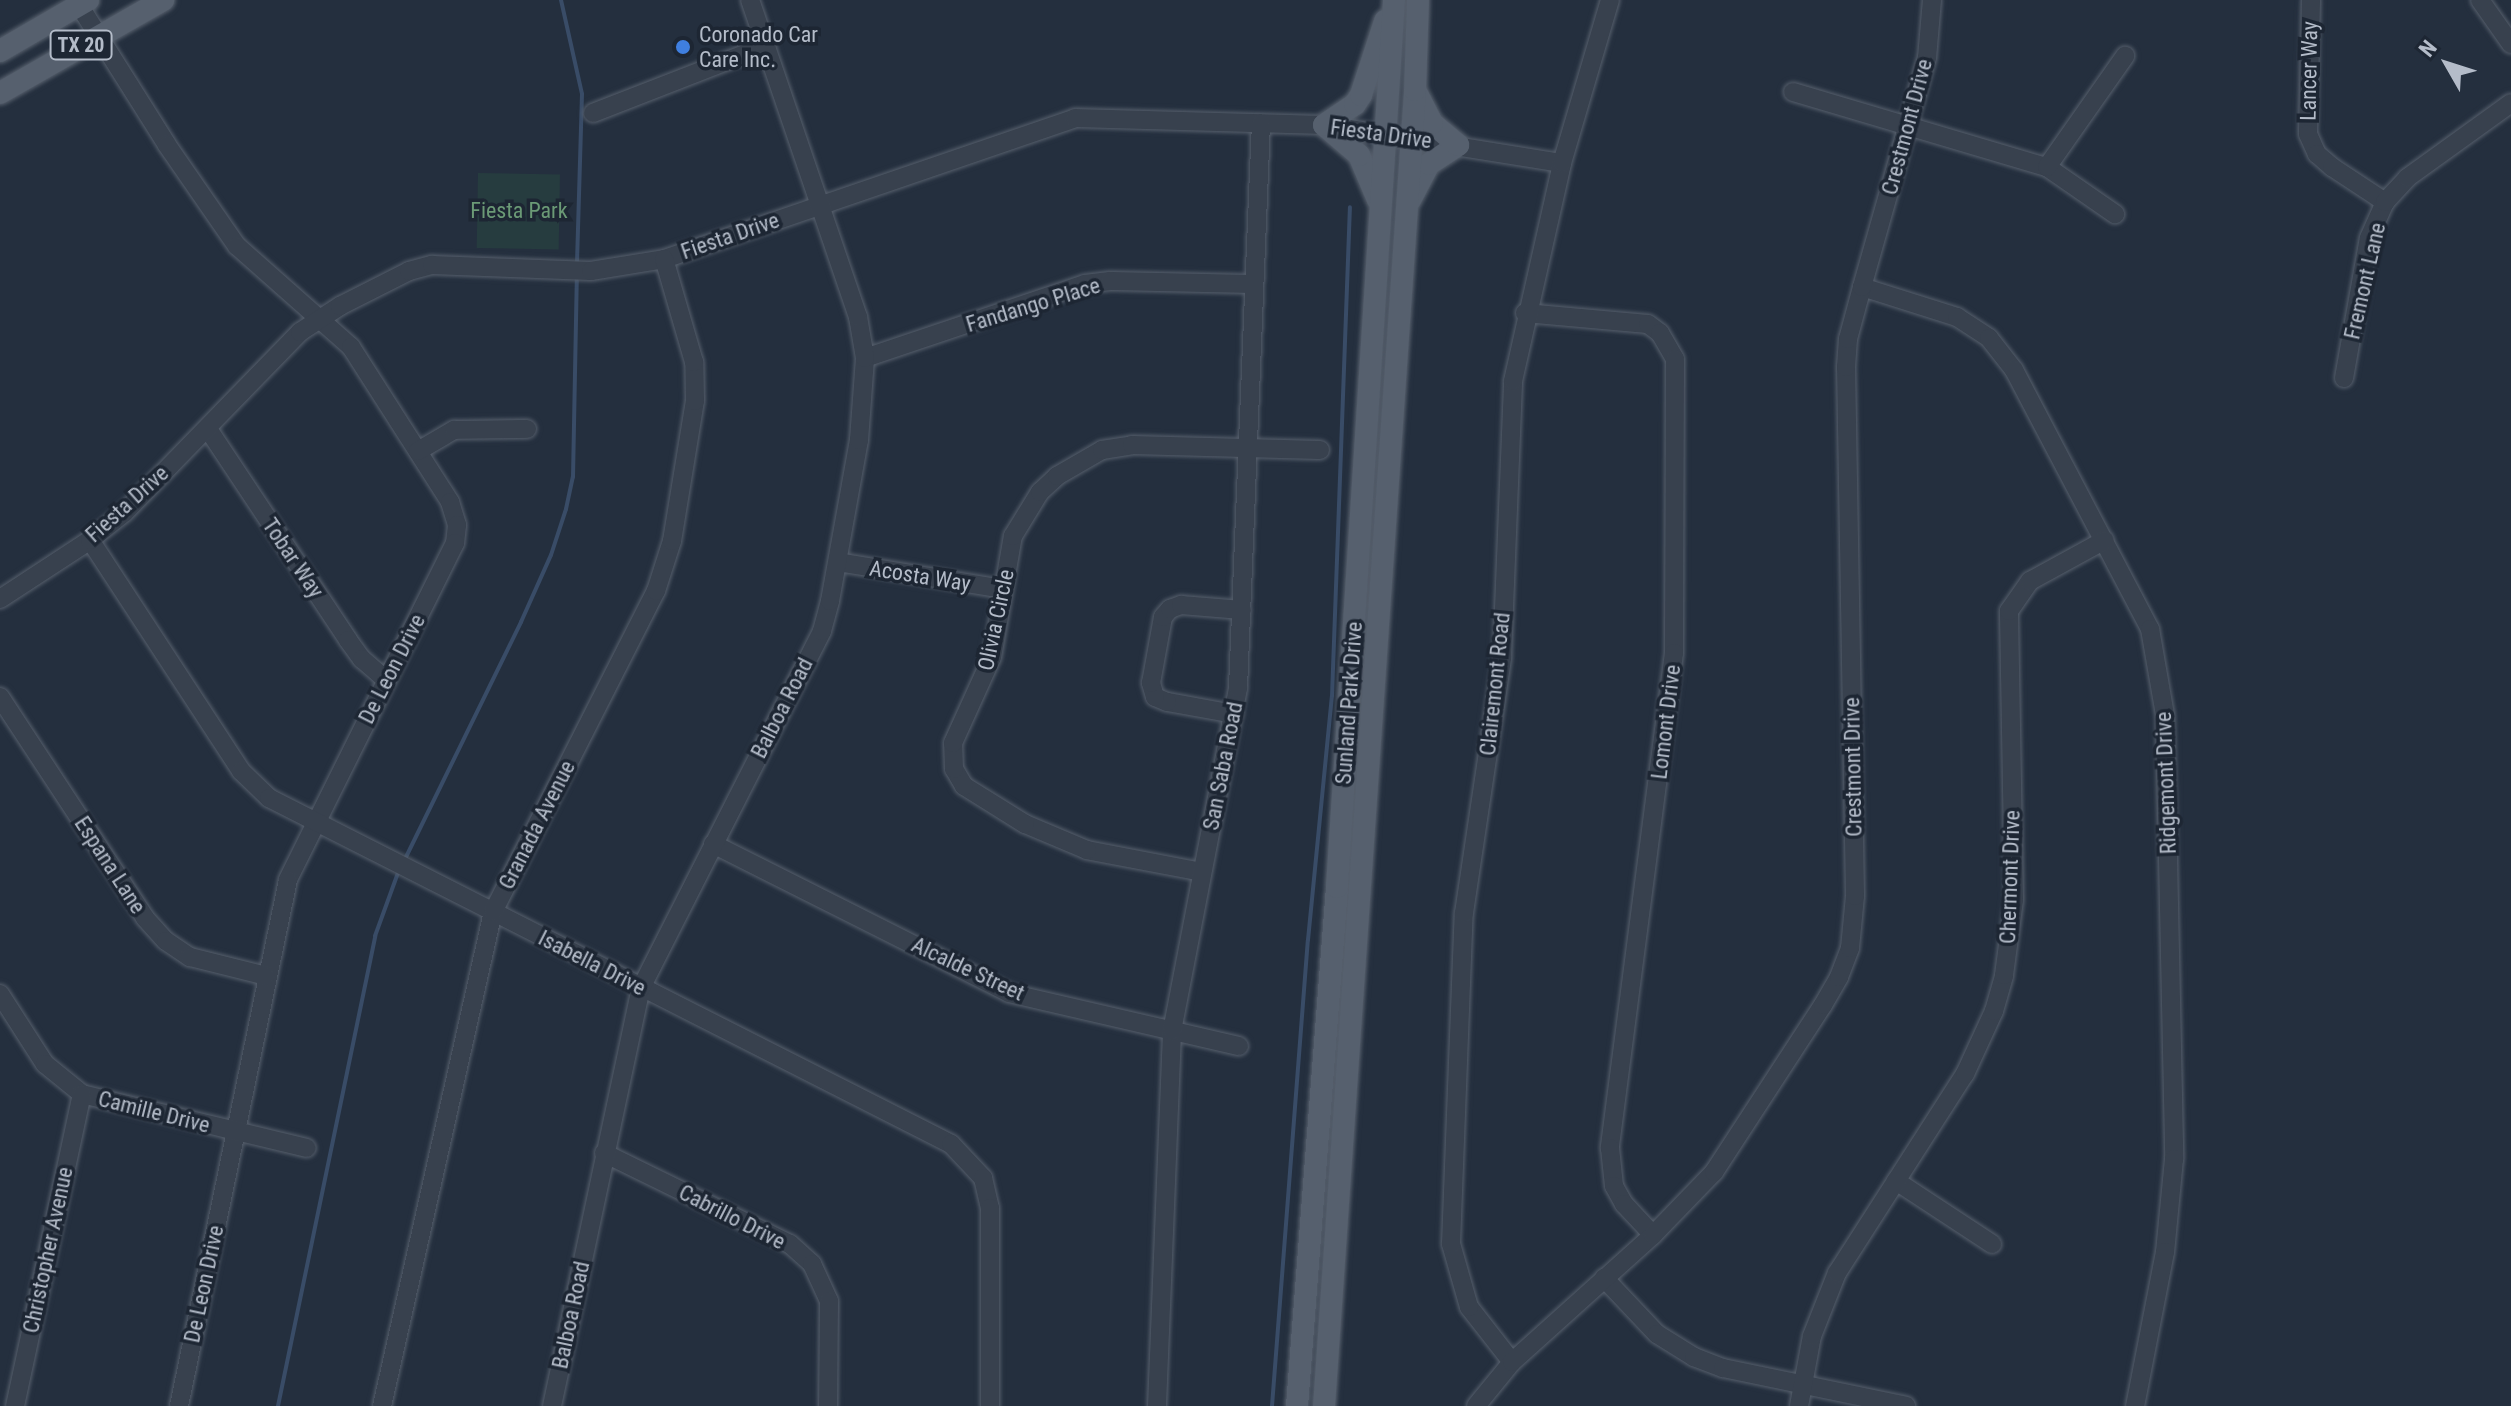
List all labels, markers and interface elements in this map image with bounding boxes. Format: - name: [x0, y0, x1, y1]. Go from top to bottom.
- place label: Coronado Car Care Inc.: [699, 21, 818, 72]
- street label: Lancer Way: [2295, 21, 2323, 121]
- north arrow: [2407, 24, 2487, 104]
- road number: TX 20: [49, 29, 113, 61]
- text: N: [2414, 35, 2442, 62]
- marker: Coronado Car Care Inc.: [674, 38, 692, 56]
- street label: Crestmont Drive: [1876, 56, 1938, 198]
- street label: Fiesta Drive: [1329, 114, 1433, 154]
- park label: Fiesta Park: [470, 198, 568, 224]
- street label: Fiesta Drive: [677, 207, 783, 265]
- street label: Fremont Lane: [2339, 220, 2391, 342]
- street label: Fandango Place: [963, 272, 1103, 338]
- street label: Fiesta Drive: [80, 460, 174, 548]
- street label: Tobar Way: [257, 513, 329, 603]
- street label: Acosta Way: [868, 555, 972, 597]
- street label: Olivia Circle: [972, 567, 1020, 673]
- street label: De Leon Drive: [353, 610, 431, 728]
- street label: Clairemont Road: [1474, 611, 1516, 757]
- street label: Sunland Park Drive: [1330, 621, 1368, 785]
- street label: Balboa Road: [745, 653, 819, 763]
- street label: Lomont Drive: [1646, 663, 1686, 781]
- street label: Crestmont Drive: [1839, 697, 1867, 837]
- street label: San Saba Road: [1198, 700, 1248, 832]
- street label: Ridgemont Drive: [2150, 711, 2182, 855]
- street label: Granada Avenue: [493, 756, 581, 894]
- street label: Chermont Drive: [1994, 810, 2026, 944]
- street label: Espana Lane: [69, 811, 151, 919]
- street label: Isabella Drive: [534, 925, 650, 1001]
- street label: Alcalde Street: [907, 931, 1029, 1007]
- street label: Camille Drive: [96, 1085, 212, 1139]
- street label: Christopher Avenue: [18, 1165, 78, 1335]
- street label: Cabrillo Drive: [674, 1179, 790, 1255]
- street label: De Leon Drive: [179, 1223, 229, 1345]
- street label: Balboa Road: [547, 1259, 595, 1371]

